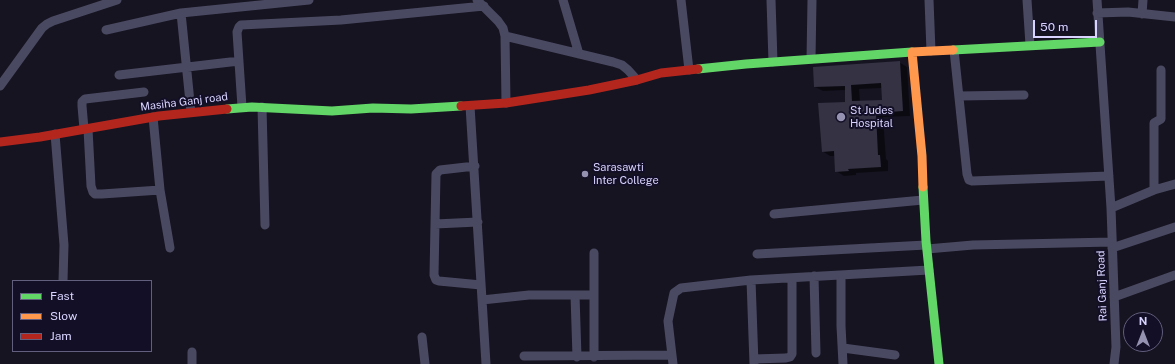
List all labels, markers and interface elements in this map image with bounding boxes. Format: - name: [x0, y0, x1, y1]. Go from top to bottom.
- scale bar: [1035, 12, 1099, 38]
- text: 50 m: [1040, 20, 1068, 34]
- street label: Masiha Ganj road: [139, 90, 229, 114]
- place label: St Judes Hospital: [850, 104, 893, 130]
- marker: St Judes Hospital: [835, 111, 847, 123]
- place label: Sarasawti Inter College: [593, 161, 659, 187]
- marker: Sarasawti Inter College: [580, 169, 590, 179]
- street label: Rai Ganj Road: [1094, 250, 1110, 322]
- legend: [12, 280, 152, 352]
- text: Fast: [50, 289, 74, 303]
- text: Slow: [50, 309, 77, 323]
- north arrow: [1123, 312, 1163, 352]
- text: N: [1139, 315, 1147, 327]
- text: Jam: [50, 329, 72, 343]

